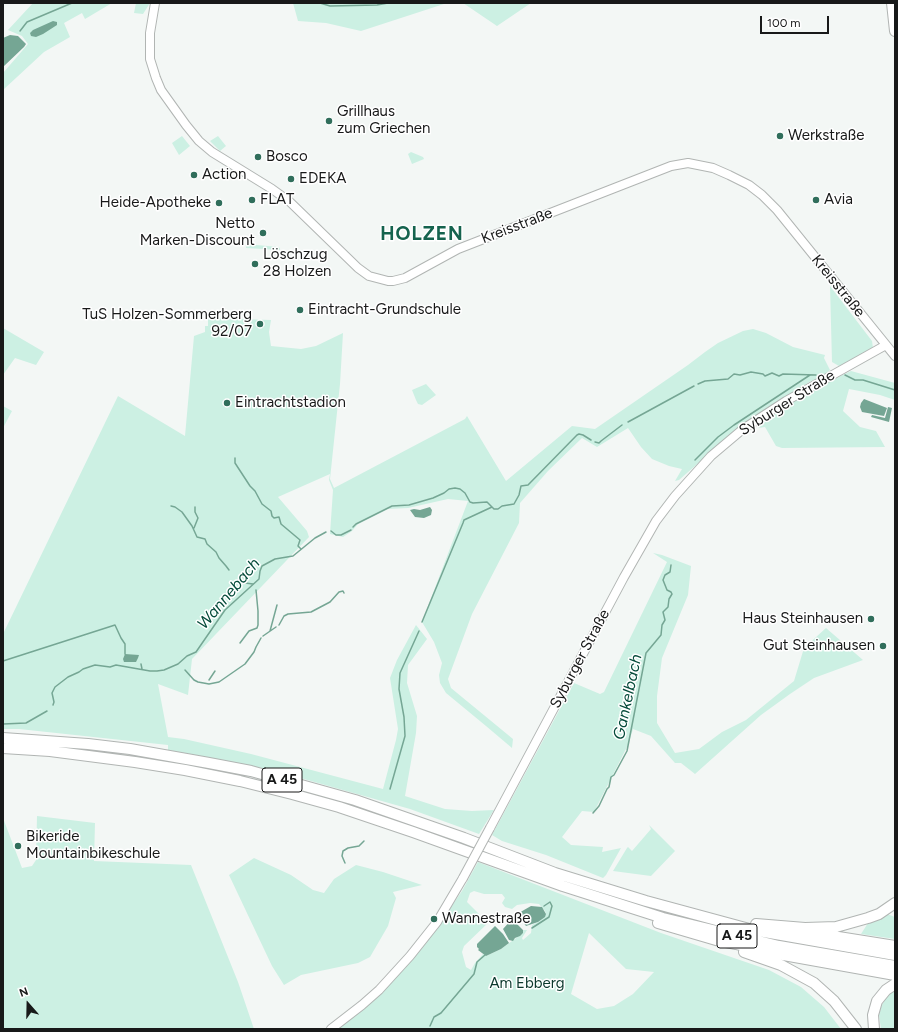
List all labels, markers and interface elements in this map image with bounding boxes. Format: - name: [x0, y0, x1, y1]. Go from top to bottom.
- scale bar: [762, 8, 831, 34]
- text: 100 m: [767, 16, 801, 30]
- place label: Grillhaus zum Griechen: [337, 103, 430, 138]
- marker: Grillhaus zum Griechen: [324, 116, 334, 126]
- place label: Werkstraße: [788, 127, 864, 145]
- marker: Werkstraße: [775, 131, 785, 141]
- place label: Bosco: [266, 148, 308, 166]
- marker: Bosco: [253, 152, 263, 162]
- place label: Action: [202, 166, 246, 184]
- marker: Action: [189, 170, 199, 180]
- place label: EDEKA: [299, 170, 346, 188]
- marker: EDEKA: [286, 174, 296, 184]
- place label: FLAT: [260, 191, 294, 209]
- place label: Avia: [824, 191, 853, 209]
- place label: Heide-Apotheke: [100, 194, 211, 212]
- marker: FLAT: [247, 195, 257, 205]
- marker: Avia: [811, 195, 821, 205]
- marker: Heide-Apotheke: [214, 198, 224, 208]
- street label: Kreisstraße: [479, 204, 555, 248]
- place label: Netto Marken-Discount: [140, 215, 255, 250]
- district label: HOLZEN: [380, 223, 464, 245]
- marker: Netto Marken-Discount: [258, 228, 268, 238]
- place label: Löschzug 28 Holzen: [263, 246, 331, 281]
- street label: Kreisstraße: [807, 251, 869, 321]
- marker: Löschzug 28 Holzen: [250, 259, 260, 269]
- place label: Eintracht-Grundschule: [308, 301, 461, 319]
- marker: Eintracht-Grundschule: [295, 305, 305, 315]
- place label: TuS Holzen-Sommerberg 92/07: [82, 306, 252, 341]
- marker: TuS Holzen-Sommerberg 92/07: [255, 319, 265, 329]
- street label: Syburger Straße: [736, 366, 838, 440]
- place label: Eintrachtstadion: [235, 394, 346, 412]
- marker: Eintrachtstadion: [222, 398, 232, 408]
- water label: Wannebach: [194, 554, 264, 634]
- street label: Syburger Straße: [546, 606, 614, 712]
- place label: Haus Steinhausen: [742, 610, 863, 628]
- marker: Haus Steinhausen: [866, 614, 876, 624]
- place label: Gut Steinhausen: [763, 637, 875, 655]
- marker: Gut Steinhausen: [878, 641, 888, 651]
- water label: Gankelbach: [610, 653, 646, 741]
- road number: A 45: [262, 768, 302, 792]
- place label: Bikeride Mountainbikeschule: [26, 828, 160, 863]
- marker: Bikeride Mountainbikeschule: [13, 841, 23, 851]
- place label: Wannestraße: [442, 910, 530, 928]
- marker: Wannestraße: [429, 914, 439, 924]
- road number: A 45: [717, 924, 757, 948]
- park label: Am Ebberg: [489, 975, 565, 993]
- north arrow: [8, 984, 48, 1024]
- text: N: [17, 985, 30, 1000]

